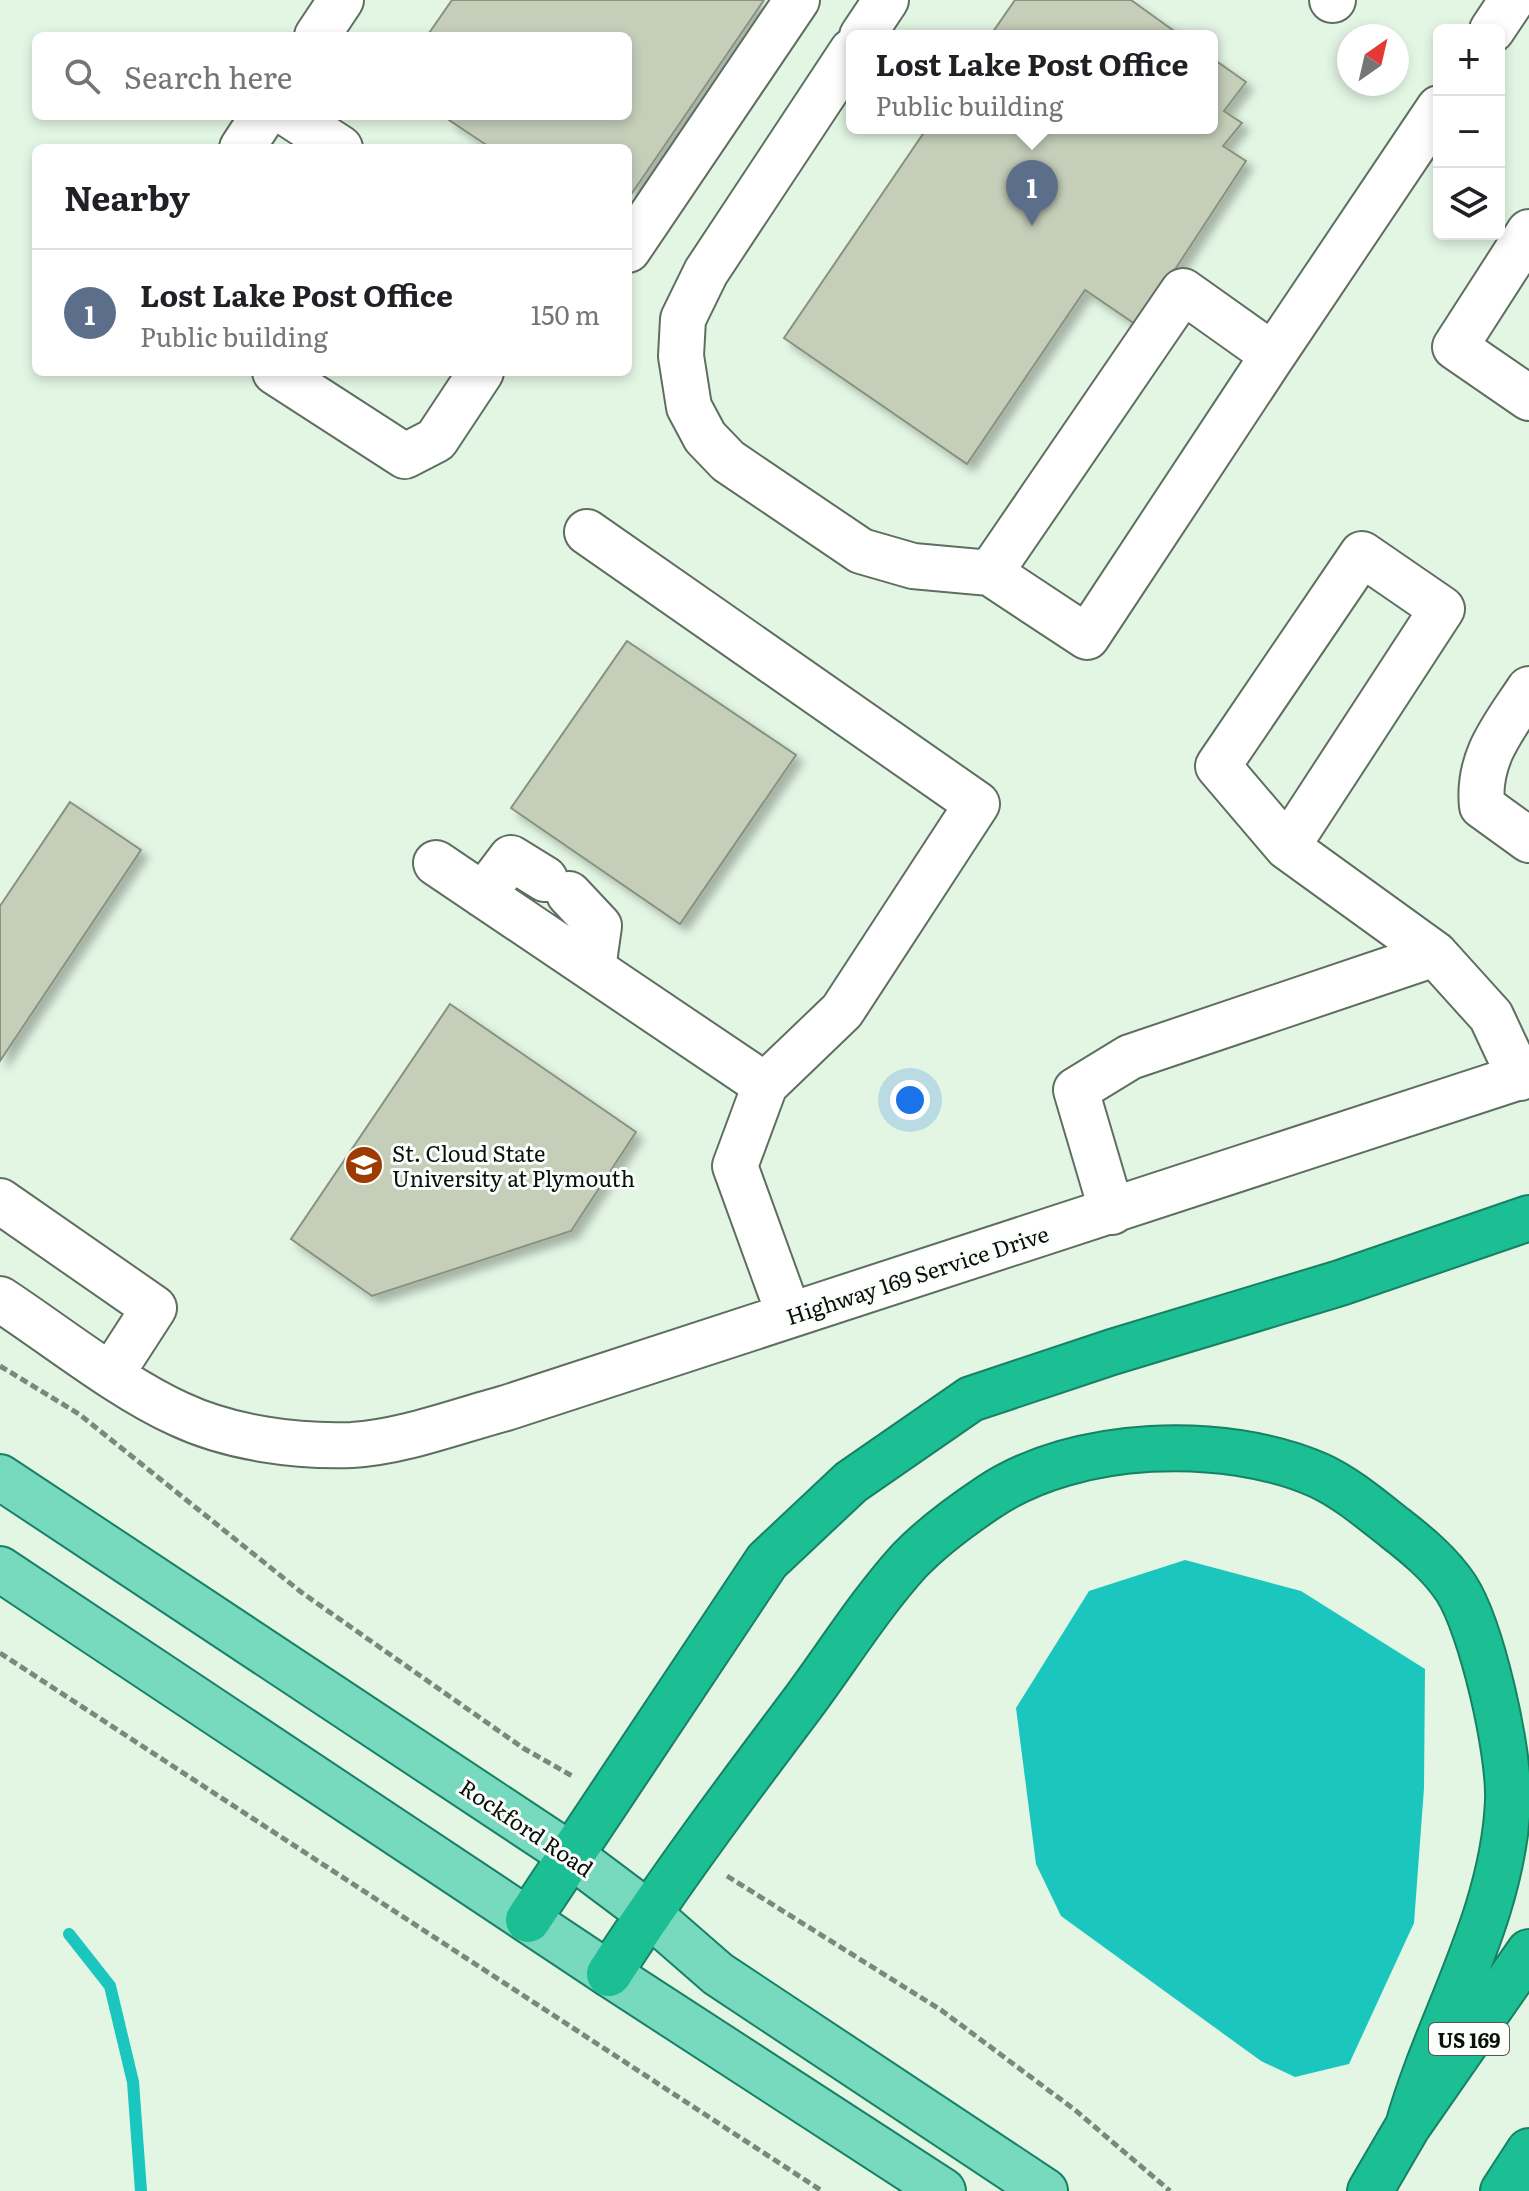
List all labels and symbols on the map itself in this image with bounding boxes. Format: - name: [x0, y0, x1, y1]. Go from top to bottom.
- north arrow: [1337, 24, 1409, 96]
- pin: 1: [1006, 160, 1058, 226]
- your location: [890, 1080, 930, 1120]
- place label: St. Cloud State University at Plymouth: [392, 1136, 635, 1194]
- school or university icon: St. Cloud State University at Plymouth: [343, 1144, 385, 1186]
- street label: Highway 169 Service Drive: [781, 1216, 1053, 1332]
- street label: Rockford Road: [454, 1770, 600, 1884]
- road number: US 169: [1429, 2023, 1509, 2055]

